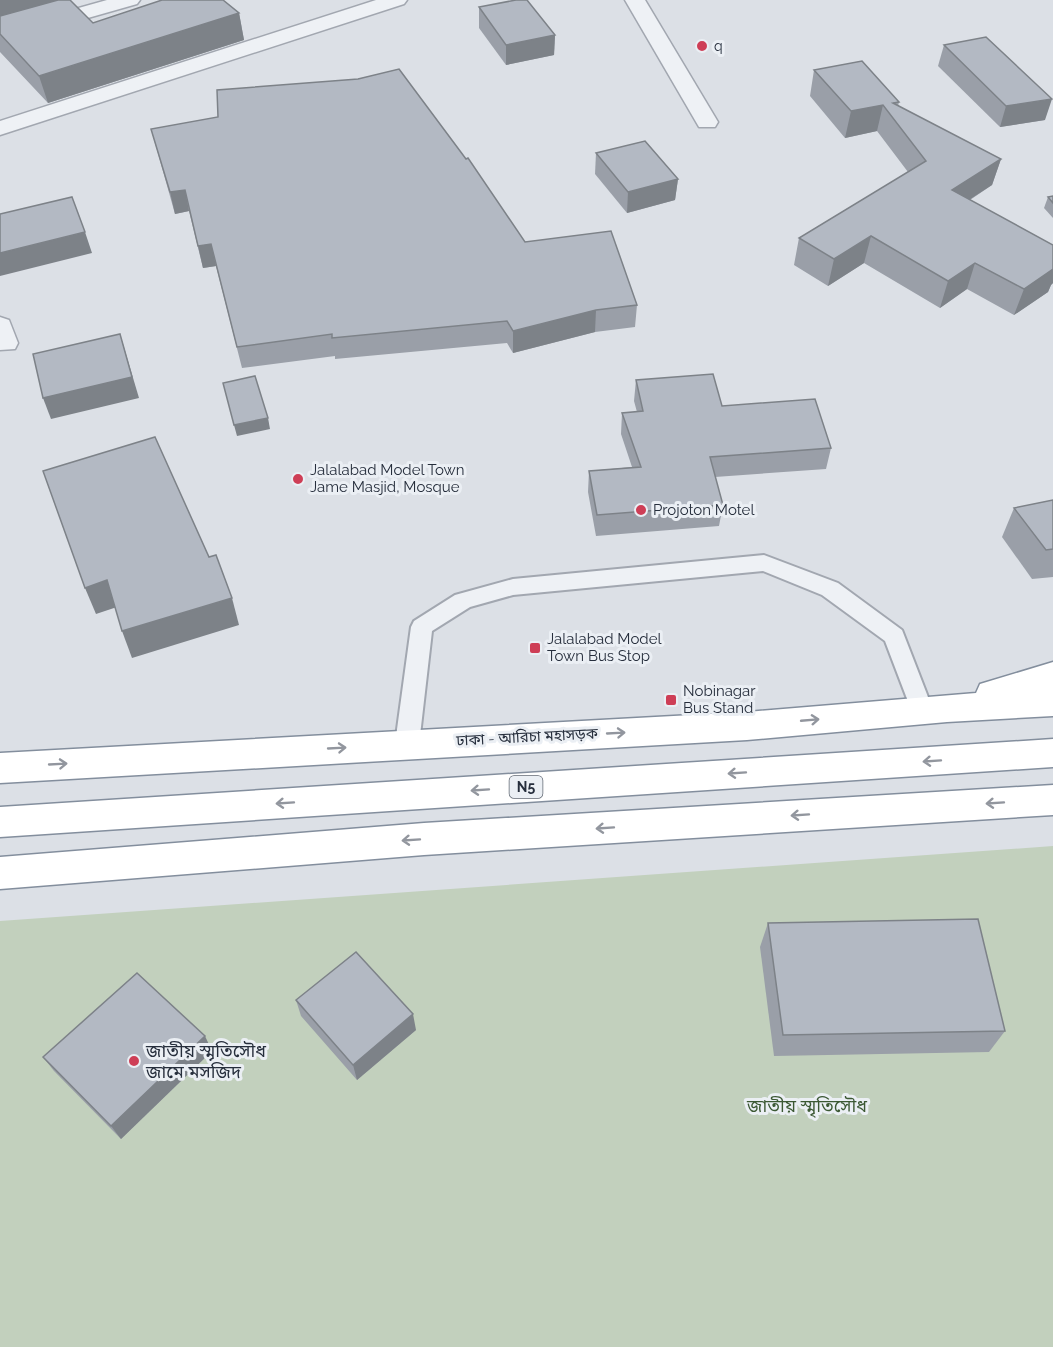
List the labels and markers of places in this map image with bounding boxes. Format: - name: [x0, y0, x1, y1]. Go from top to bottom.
- place label: q: [714, 38, 723, 54]
- marker: q: [695, 39, 709, 53]
- place label: Jalalabad Model Town Jame Masjid, Mosque: [310, 461, 465, 496]
- marker: Jalalabad Model Town Jame Masjid, Mosque: [291, 472, 305, 486]
- place label: Projoton Motel: [653, 501, 755, 519]
- marker: Projoton Motel: [634, 503, 648, 517]
- place label: Jalalabad Model Town Bus Stop: [547, 630, 662, 665]
- marker: Jalalabad Model Town Bus Stop: [528, 641, 542, 655]
- place label: Nobinagar Bus Stand: [683, 682, 756, 717]
- marker: Nobinagar Bus Stand: [664, 693, 678, 707]
- place label: জাতীয় স্মৃতিসৌধ জামে মসজিদ: [145, 1040, 266, 1082]
- marker: জাতীয় স্মৃতিসৌধ জামে মসজিদ: [127, 1054, 141, 1068]

